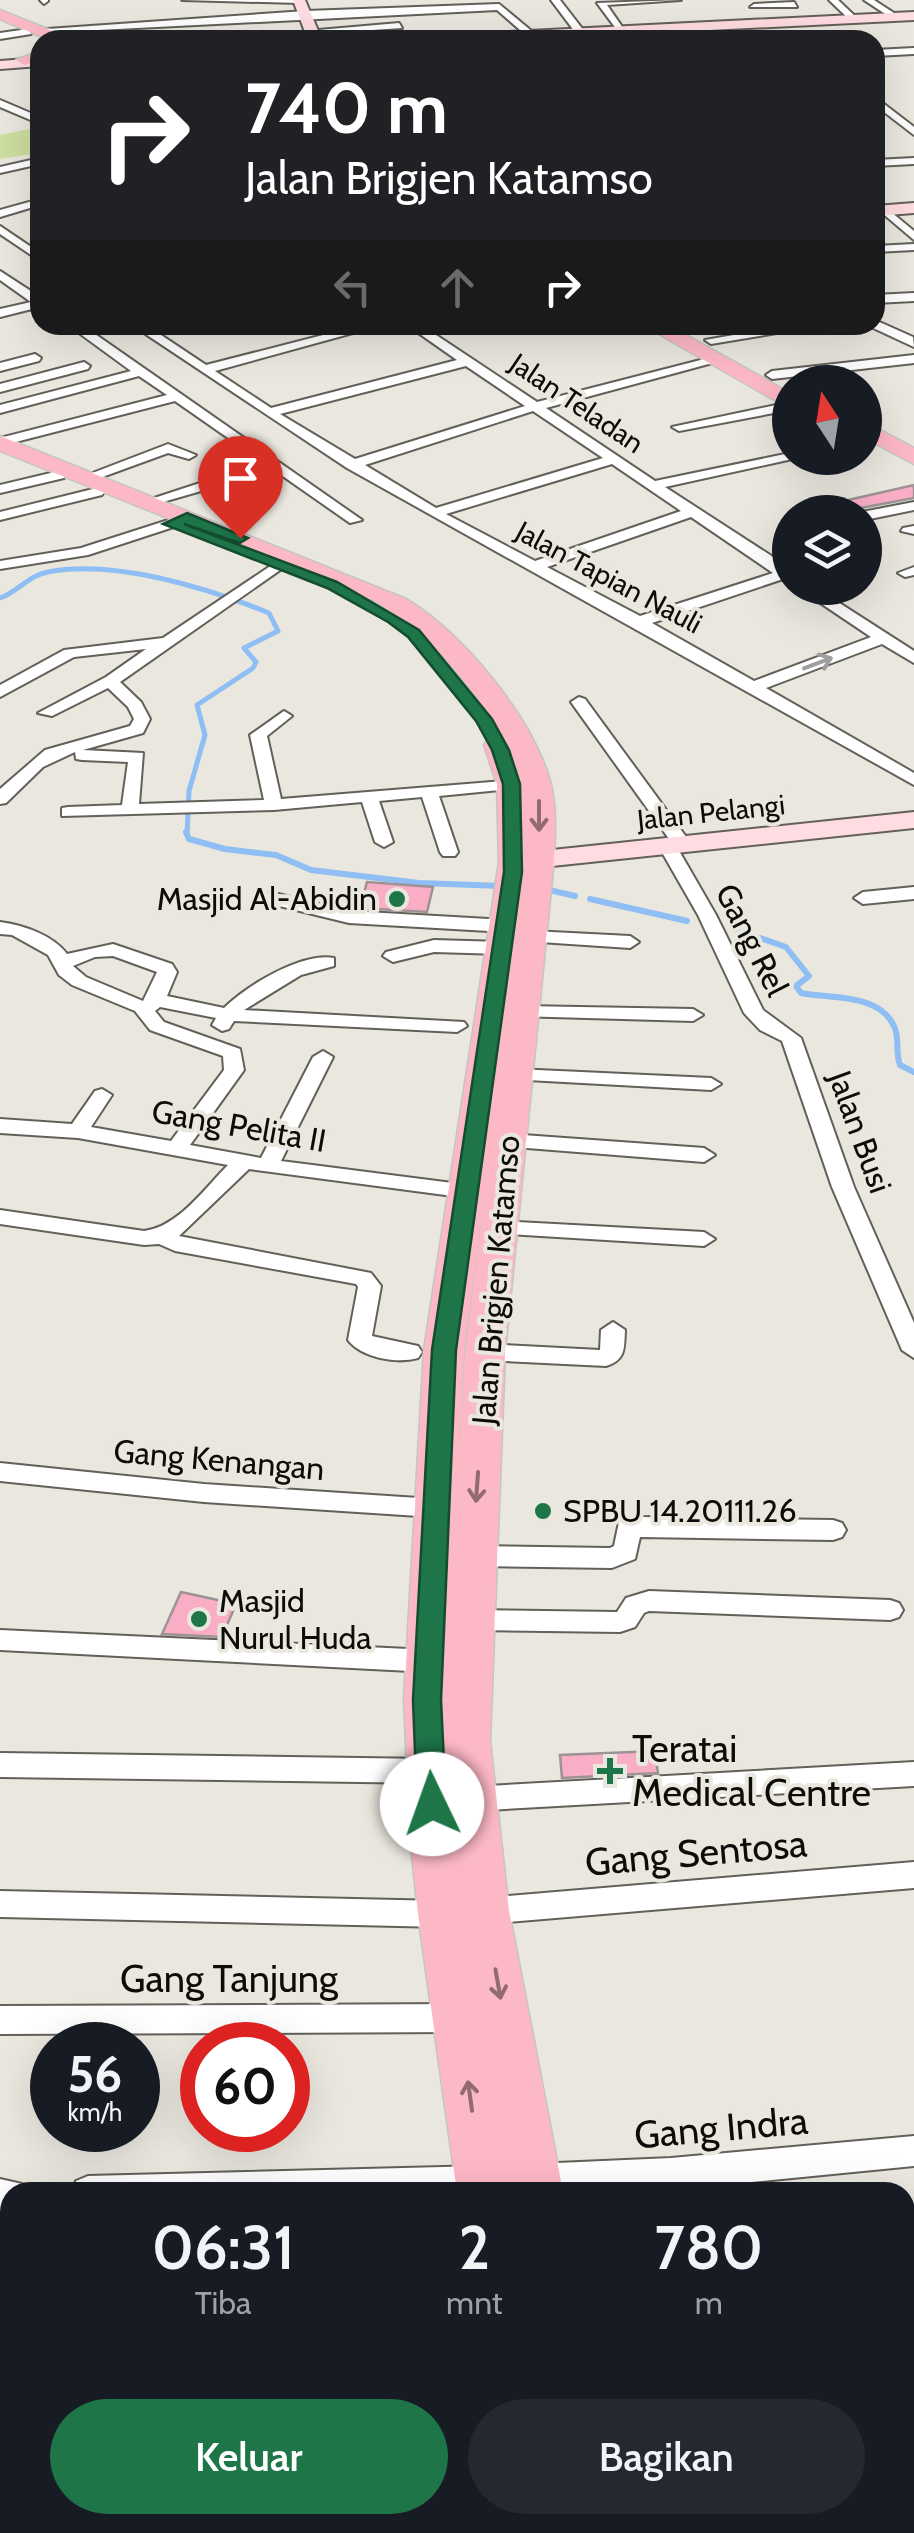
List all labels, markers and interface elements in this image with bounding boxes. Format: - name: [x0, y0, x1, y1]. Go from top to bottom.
- text: 740 m: [245, 65, 448, 151]
- icon: right: [80, 70, 210, 200]
- text: Jalan Brigjen Katamso: [245, 151, 653, 205]
- icon: left: [325, 260, 380, 315]
- icon: ahead: [430, 260, 485, 315]
- icon: right: [535, 260, 590, 315]
- street label: Jalan Teladan: [503, 345, 650, 460]
- north arrow: [772, 365, 882, 475]
- map controls: [772, 365, 882, 605]
- pin: [198, 436, 283, 539]
- icon: arrive: [213, 451, 268, 506]
- button: layers: [772, 495, 882, 605]
- street label: Jalan Tapian Nauli: [509, 513, 708, 640]
- one-way arrow: [801, 653, 832, 671]
- street label: Jalan Pelangi: [634, 787, 787, 837]
- one-way arrow: [530, 800, 548, 832]
- street label: Gang Rel: [708, 877, 797, 1003]
- place label: Masjid Al-Abidin: [157, 879, 377, 918]
- marker: Masjid Al-Abidin: [386, 888, 408, 910]
- street label: Jalan Busi: [820, 1065, 901, 1198]
- street label: Gang Pelita II: [149, 1091, 329, 1160]
- street label: Jalan Brigjen Katamso: [463, 1134, 528, 1427]
- street label: Gang Kenangan: [112, 1431, 326, 1488]
- one-way arrow: [467, 1470, 486, 1503]
- place label: SPBU 14.20111.26: [563, 1491, 797, 1530]
- marker: SPBU 14.20111.26: [532, 1500, 554, 1522]
- place label: Masjid Nurul Huda: [219, 1581, 372, 1657]
- marker: Masjid Nurul Huda: [188, 1608, 210, 1630]
- place label: Teratai Medical Centre: [632, 1725, 871, 1816]
- position arrow: [380, 1752, 484, 1856]
- marker: Teratai Medical Centre: [597, 1758, 623, 1784]
- street label: Gang Sentosa: [583, 1819, 809, 1886]
- street label: Gang Tanjung: [120, 1955, 339, 2002]
- one-way arrow: [489, 1968, 508, 2000]
- speed limit sign: 60: [180, 2022, 310, 2152]
- text: 56: [68, 2044, 122, 2105]
- one-way arrow: [461, 2080, 479, 2113]
- text: km/h: [68, 2097, 122, 2127]
- street label: Gang Indra: [632, 2097, 810, 2159]
- text: 06:31: [152, 2211, 294, 2284]
- text: 2: [459, 2211, 490, 2284]
- text: 780: [654, 2211, 763, 2284]
- text: Tiba: [195, 2283, 251, 2322]
- text: mnt: [446, 2283, 503, 2322]
- text: m: [695, 2283, 723, 2322]
- button: Keluar: [50, 2399, 448, 2514]
- button: Bagikan: [468, 2399, 865, 2514]

